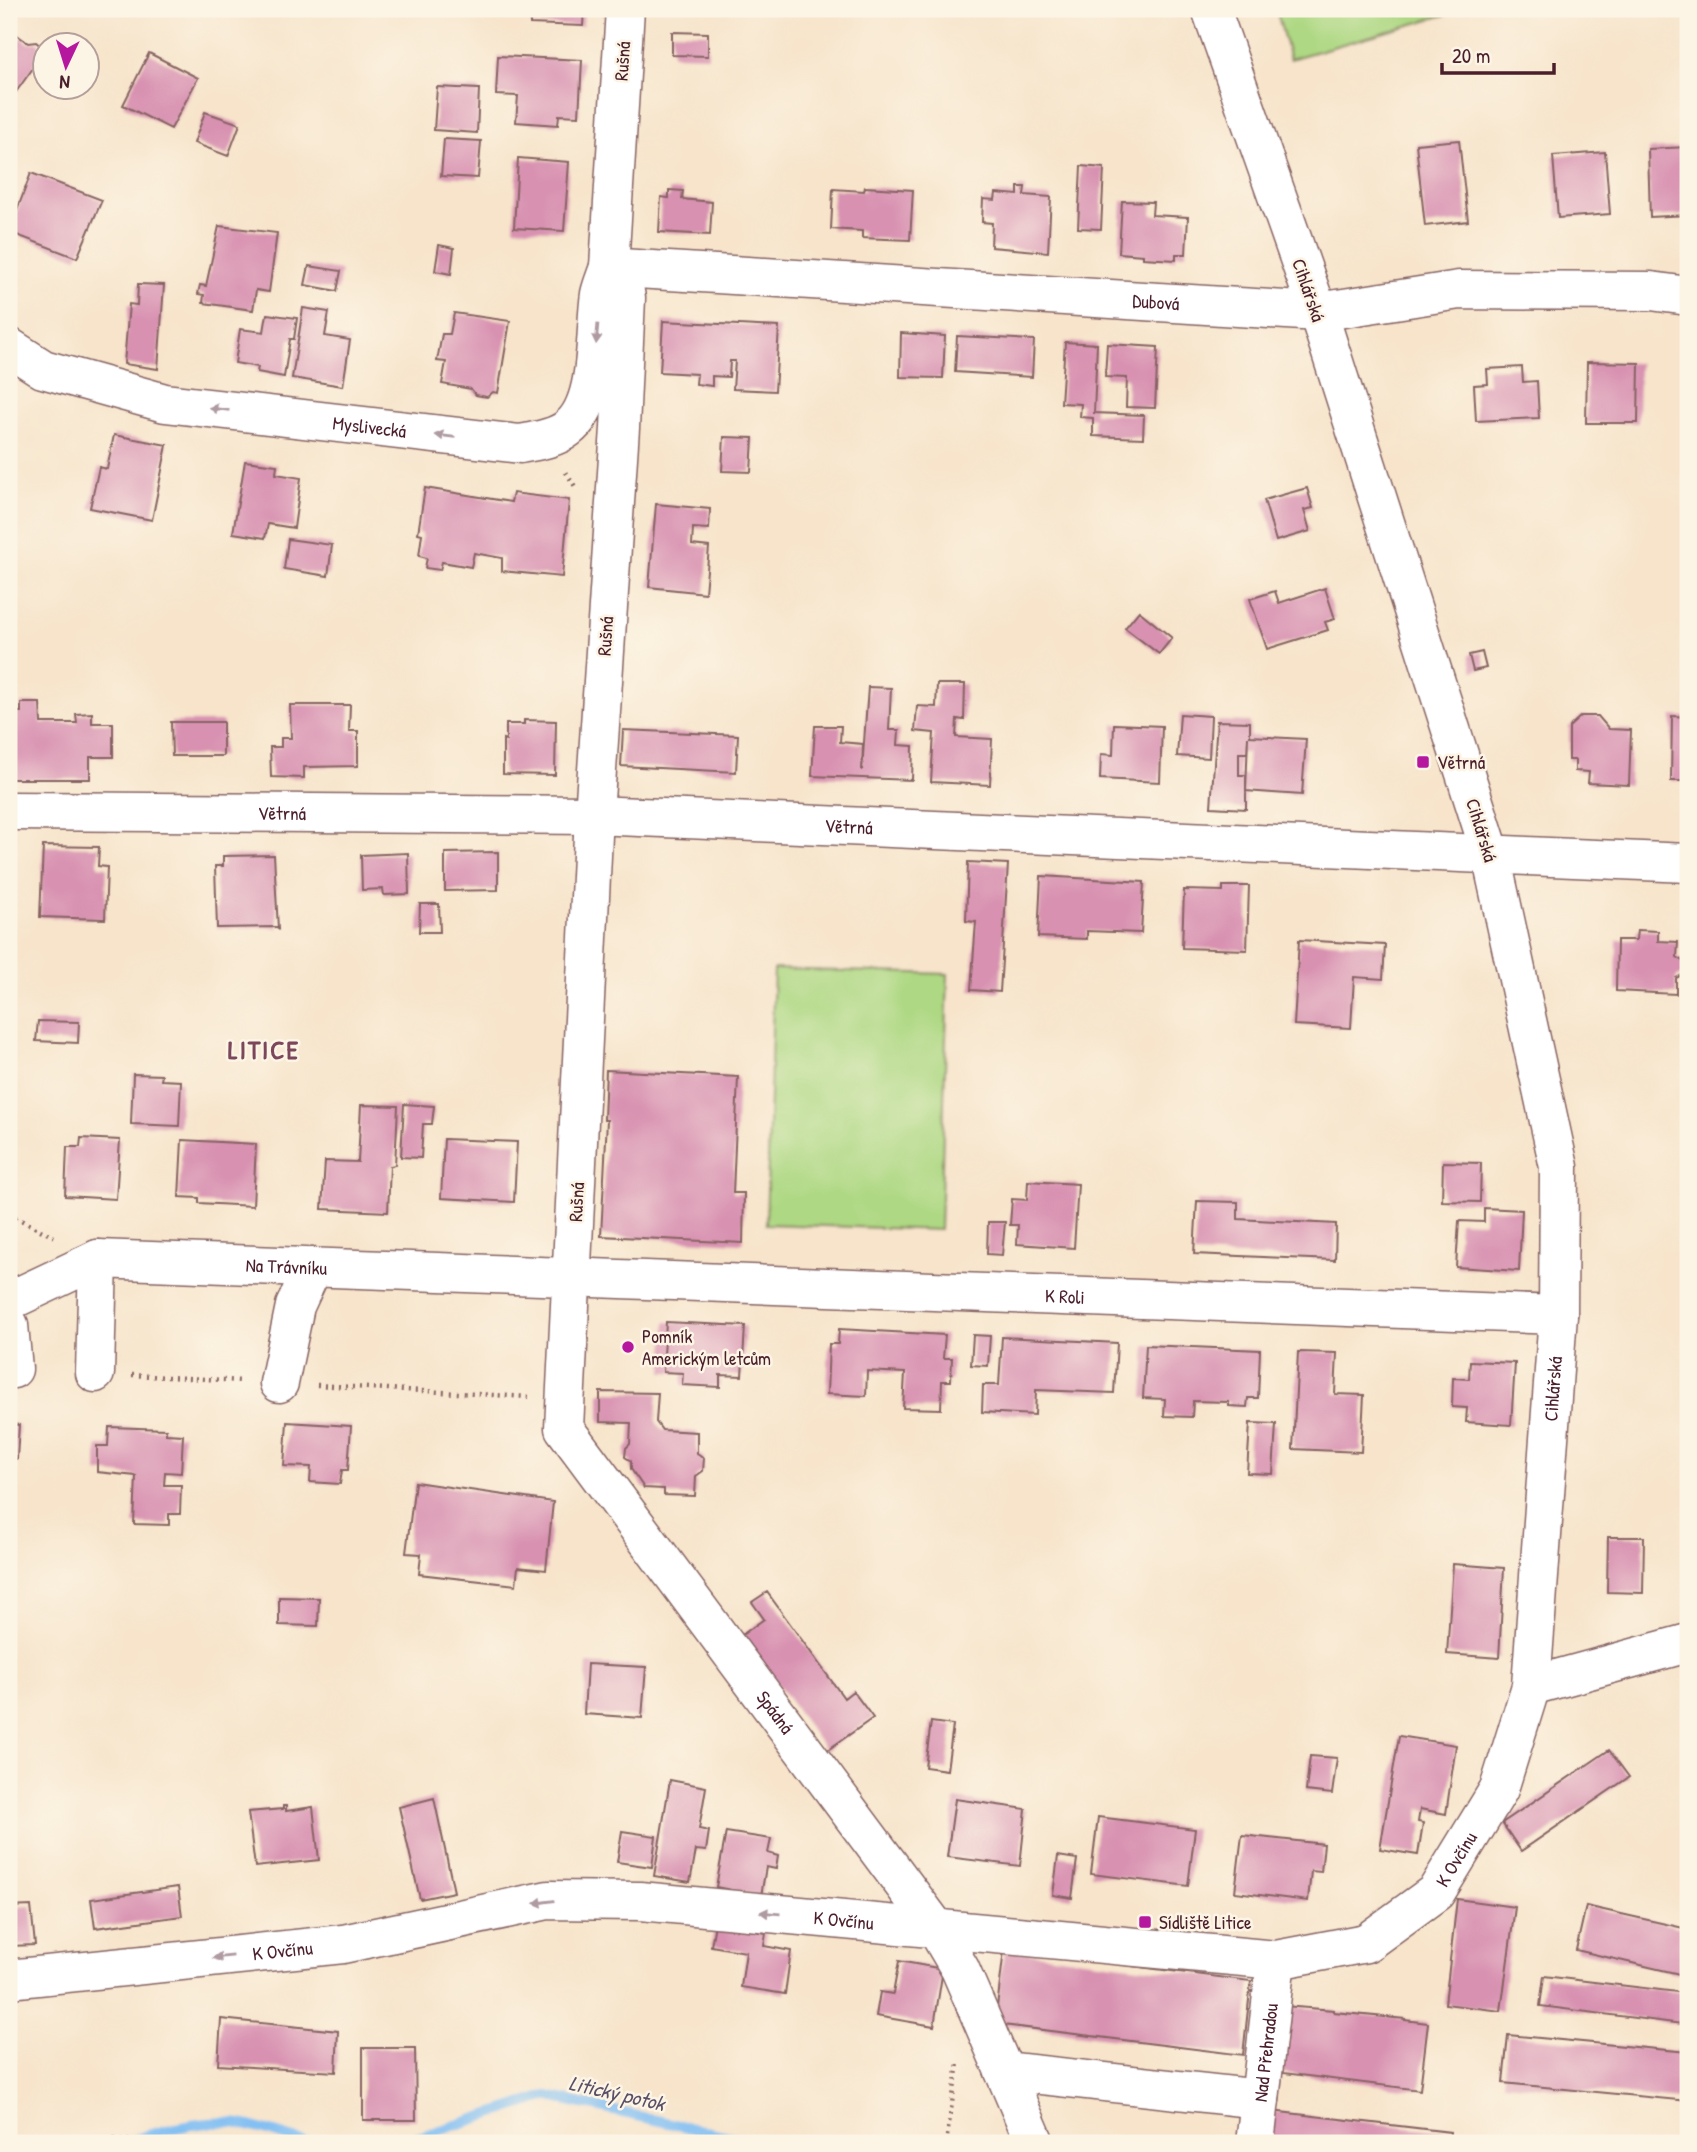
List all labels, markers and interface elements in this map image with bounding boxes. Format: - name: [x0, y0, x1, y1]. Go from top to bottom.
- north arrow: [32, 32, 102, 102]
- scale bar: [1442, 32, 1554, 76]
- street label: Rušná: [608, 40, 636, 82]
- text: 20 m: [1452, 41, 1490, 70]
- text: N: [59, 70, 71, 96]
- street label: Cihlářská: [1286, 255, 1332, 326]
- street label: Dubová: [1132, 287, 1181, 316]
- one-way arrow: [591, 323, 602, 345]
- one-way arrow: [208, 404, 230, 415]
- street label: Myslivecká: [331, 409, 408, 444]
- one-way arrow: [434, 430, 456, 441]
- street label: Rušná: [591, 615, 619, 657]
- place label: Větrná: [1437, 749, 1486, 775]
- marker: Větrná: [1415, 754, 1431, 770]
- street label: Cihlářská: [1460, 795, 1504, 865]
- street label: Větrná: [258, 800, 307, 826]
- street label: Větrná: [824, 812, 874, 840]
- district label: LITICE: [228, 1032, 300, 1067]
- street label: Rušná: [562, 1181, 590, 1222]
- street label: Na Trávníku: [245, 1252, 328, 1281]
- street label: K Roli: [1044, 1282, 1085, 1310]
- place label: Pomník Americkým letcům: [642, 1323, 771, 1371]
- marker: Pomník Americkým letcům: [620, 1339, 636, 1355]
- street label: Cihlářská: [1537, 1355, 1568, 1422]
- street label: Spádná: [751, 1685, 801, 1740]
- street label: K Ovčínu: [1429, 1826, 1483, 1892]
- one-way arrow: [533, 1897, 555, 1908]
- street label: K Ovčínu: [812, 1904, 875, 1936]
- one-way arrow: [759, 1907, 781, 1918]
- place label: Sídliště Litice: [1159, 1909, 1252, 1935]
- marker: Sídliště Litice: [1137, 1914, 1153, 1930]
- street label: K Ovčínu: [251, 1934, 314, 1966]
- one-way arrow: [212, 1952, 234, 1963]
- street label: Nad Přehradou: [1247, 2002, 1284, 2103]
- water label: Litický potok: [567, 2068, 670, 2119]

